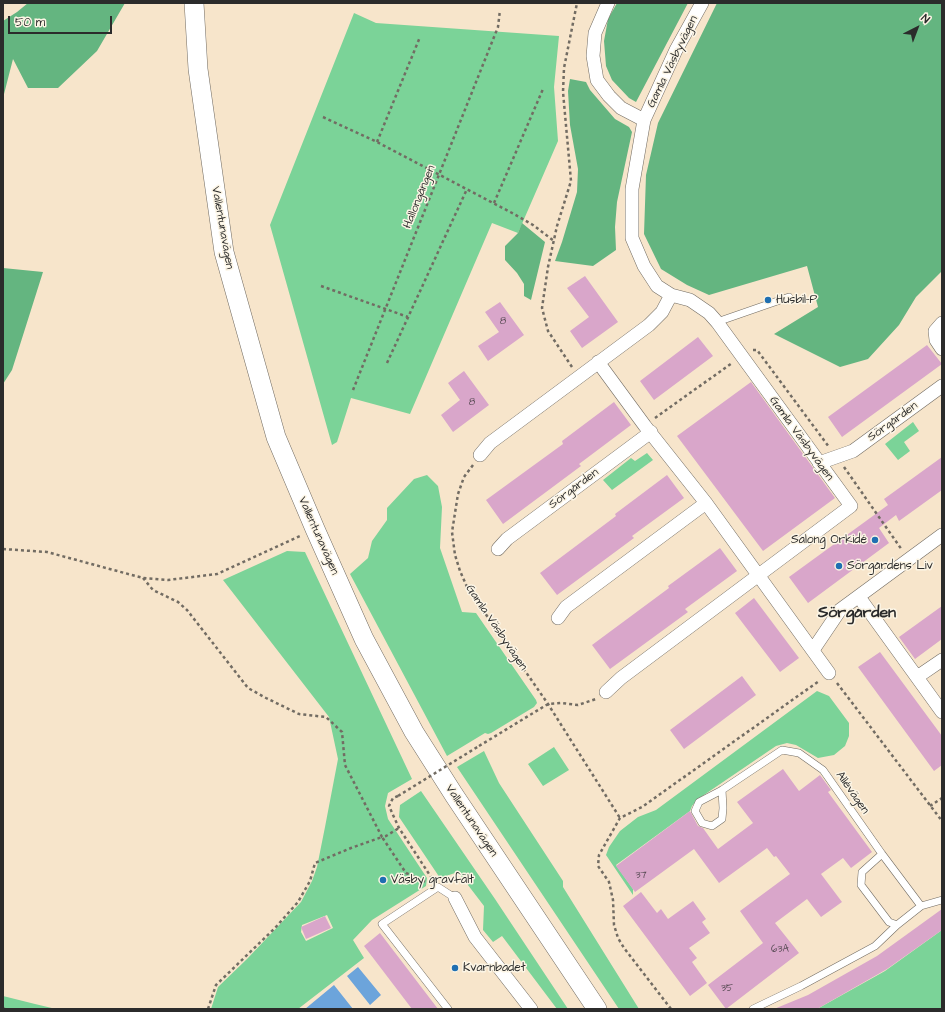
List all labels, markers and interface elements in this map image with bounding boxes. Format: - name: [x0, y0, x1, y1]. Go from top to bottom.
- scale bar: [10, 8, 114, 34]
- north arrow: [897, 8, 937, 48]
- text: N: [918, 11, 933, 27]
- text: 50 m: [15, 14, 45, 31]
- street label: Gamla Väsbyvägen: [644, 14, 702, 110]
- street label: Hallongången: [401, 163, 439, 231]
- street label: Vallentunavägen: [208, 185, 236, 271]
- place label: Husbil-P: [776, 293, 817, 307]
- marker: Husbil-P: [763, 295, 773, 305]
- house number: 8: [500, 316, 506, 328]
- street label: Gamla Väsbyvägen: [766, 394, 836, 484]
- house number: 8: [469, 397, 475, 409]
- street label: Sörgården: [865, 399, 921, 445]
- street label: Sörgården: [546, 466, 602, 512]
- street label: Vallentunavägen: [294, 495, 342, 577]
- place label: Salong Orkidé: [791, 533, 867, 547]
- marker: Salong Orkidé: [870, 535, 880, 545]
- place label: Sörgårdens Liv: [847, 559, 933, 573]
- marker: Sörgårdens Liv: [834, 561, 844, 571]
- street label: Gamla Väsbyvägen: [462, 582, 530, 674]
- district label: Sörgården: [818, 604, 896, 624]
- street label: Allévägen: [832, 769, 872, 817]
- street label: Vallentunavägen: [442, 782, 500, 860]
- house number: 37: [635, 870, 647, 882]
- place label: Väsby gravfält: [391, 873, 474, 887]
- marker: Väsby gravfält: [378, 875, 388, 885]
- house number: 63A: [771, 944, 789, 956]
- place label: Kvarnbadet: [463, 961, 526, 975]
- marker: Kvarnbadet: [450, 963, 460, 973]
- house number: 35: [721, 983, 733, 995]

